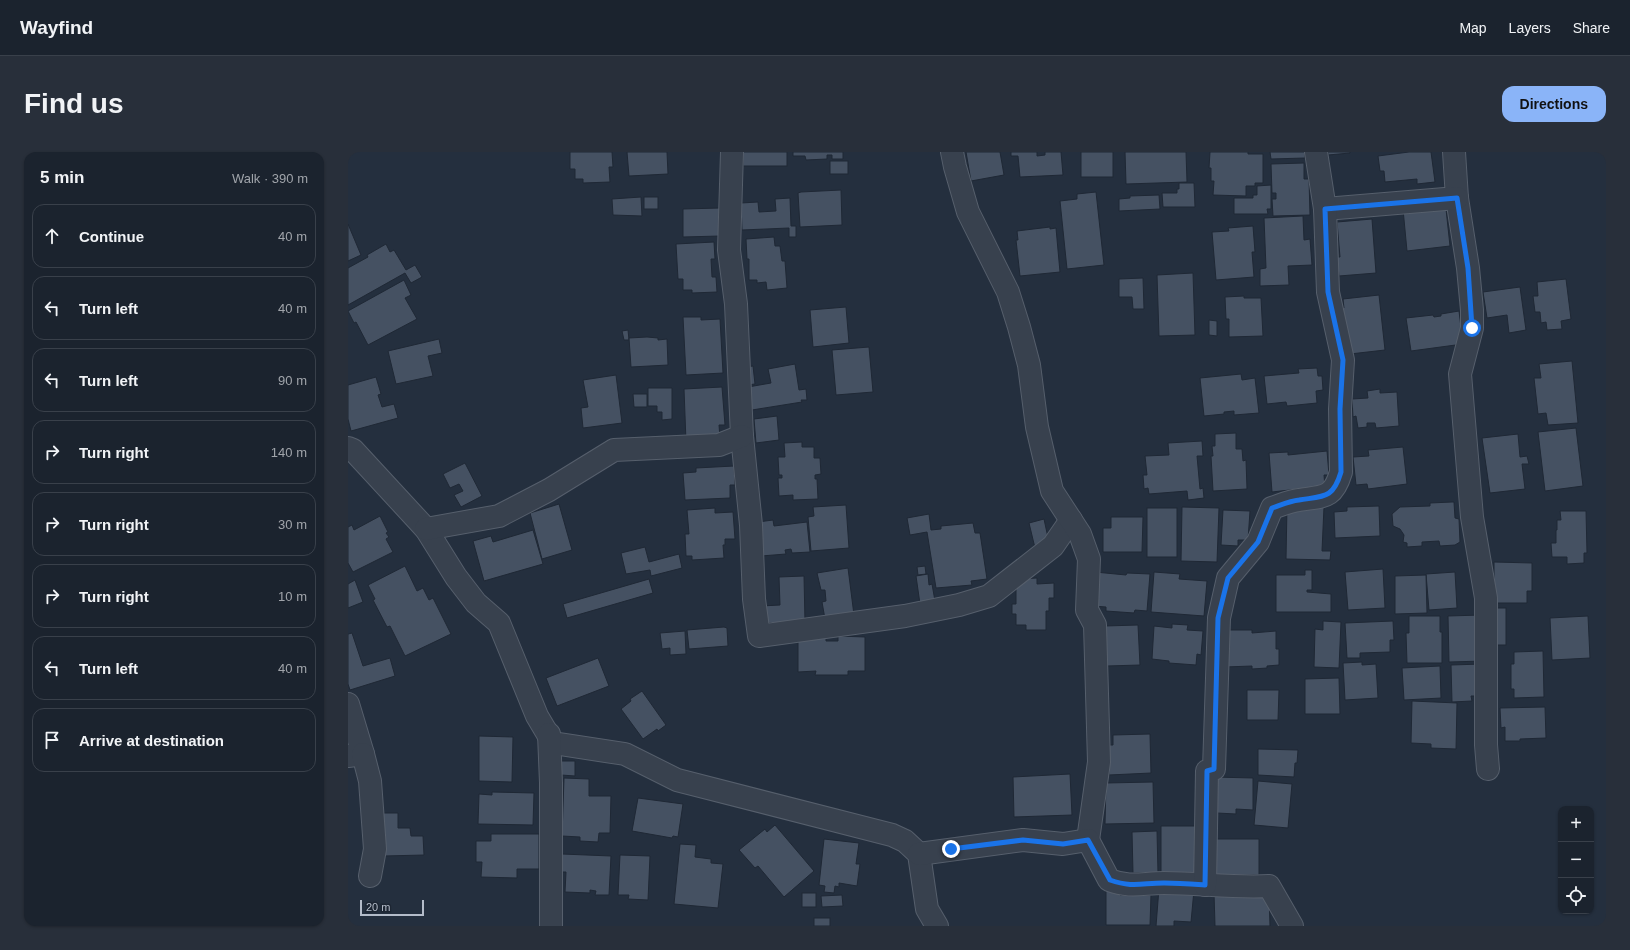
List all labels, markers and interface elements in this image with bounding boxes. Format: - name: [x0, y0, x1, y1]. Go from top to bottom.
- text: Wayfind: [20, 17, 93, 38]
- text: Map: [1459, 20, 1487, 36]
- text: Layers: [1509, 20, 1551, 36]
- text: Share: [1573, 20, 1610, 36]
- button: Directions: [1502, 86, 1606, 122]
- text: Find us: [24, 88, 124, 119]
- text: 5 min: [40, 168, 84, 187]
- text: Walk · 390 m: [232, 171, 308, 186]
- icon: ahead: [41, 225, 63, 247]
- text: Continue: [79, 228, 144, 245]
- text: 40 m: [278, 229, 307, 244]
- icon: left: [41, 297, 63, 319]
- text: Turn left: [79, 300, 138, 317]
- text: 40 m: [278, 301, 307, 316]
- route start: [1463, 319, 1481, 337]
- icon: left: [41, 369, 63, 391]
- text: Turn left: [79, 372, 138, 389]
- text: 90 m: [278, 373, 307, 388]
- icon: right: [41, 441, 63, 463]
- text: Turn right: [79, 444, 149, 461]
- text: 140 m: [271, 445, 307, 460]
- icon: right: [41, 513, 63, 535]
- text: Turn right: [79, 516, 149, 533]
- text: 30 m: [278, 517, 307, 532]
- icon: right: [41, 585, 63, 607]
- text: Turn right: [79, 588, 149, 605]
- text: 10 m: [278, 589, 307, 604]
- icon: left: [41, 657, 63, 679]
- text: Turn left: [79, 660, 138, 677]
- text: 40 m: [278, 661, 307, 676]
- icon: arrive: [41, 729, 63, 751]
- text: Arrive at destination: [79, 732, 224, 749]
- map controls: [1558, 806, 1594, 914]
- button: +: [1558, 806, 1594, 842]
- route end: [942, 840, 960, 858]
- button: −: [1558, 842, 1594, 878]
- button: locate: [1558, 878, 1594, 914]
- scale bar: [360, 898, 424, 917]
- text: 20 m: [366, 901, 390, 913]

